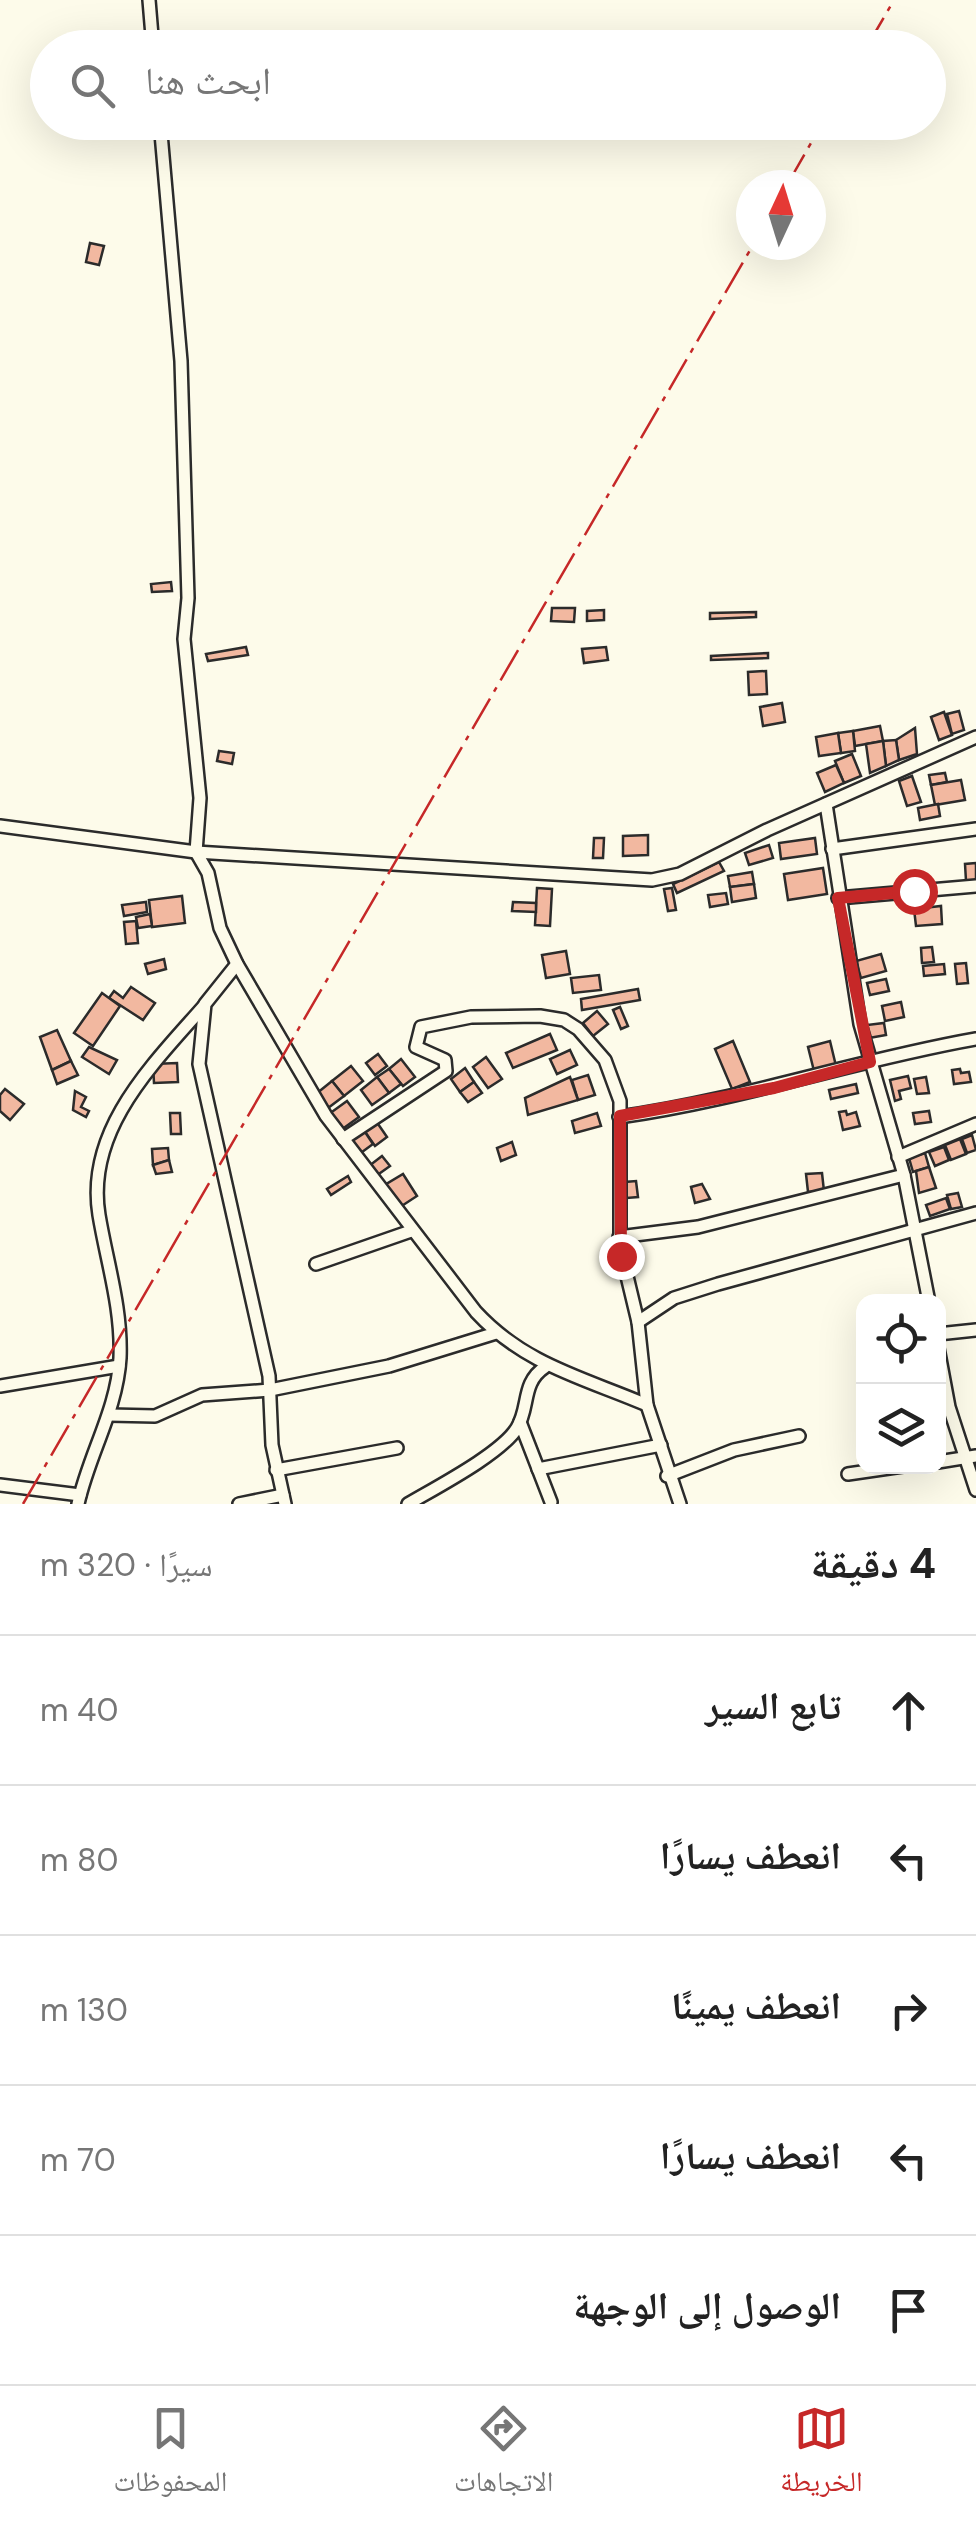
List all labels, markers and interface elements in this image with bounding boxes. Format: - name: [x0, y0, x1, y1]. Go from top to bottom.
- search box: [30, 30, 946, 140]
- text: ابحث هنا: [145, 56, 271, 106]
- icon: search: [65, 58, 120, 113]
- north arrow: [736, 170, 826, 260]
- route start: [892, 869, 938, 915]
- route end: [599, 1234, 645, 1280]
- map controls: [856, 1294, 946, 1474]
- button: locate: [856, 1294, 946, 1384]
- button: layers: [856, 1384, 946, 1474]
- text: 4 دقيقة: [811, 1536, 936, 1591]
- text: سيرًا · 320 m: [40, 1544, 212, 1586]
- text: تابع السير: [705, 1681, 841, 1731]
- icon: ahead: [881, 1683, 936, 1738]
- text: 40 m: [40, 1689, 118, 1731]
- text: انعطف يسارًا: [660, 1831, 841, 1881]
- icon: left: [881, 1833, 936, 1888]
- text: 80 m: [40, 1839, 118, 1881]
- text: انعطف يمينًا: [671, 1981, 841, 2031]
- icon: right: [881, 1983, 936, 2038]
- text: 130 m: [40, 1989, 128, 2031]
- text: انعطف يسارًا: [660, 2131, 841, 2181]
- icon: left: [881, 2133, 936, 2188]
- text: 70 m: [40, 2139, 116, 2181]
- text: الوصول إلى الوجهة: [573, 2281, 841, 2331]
- icon: arrive: [881, 2283, 936, 2338]
- tab: المحفوظات: [113, 2401, 227, 2509]
- tab: الاتجاهات: [454, 2401, 553, 2509]
- tab: الخريطة: [780, 2401, 863, 2509]

